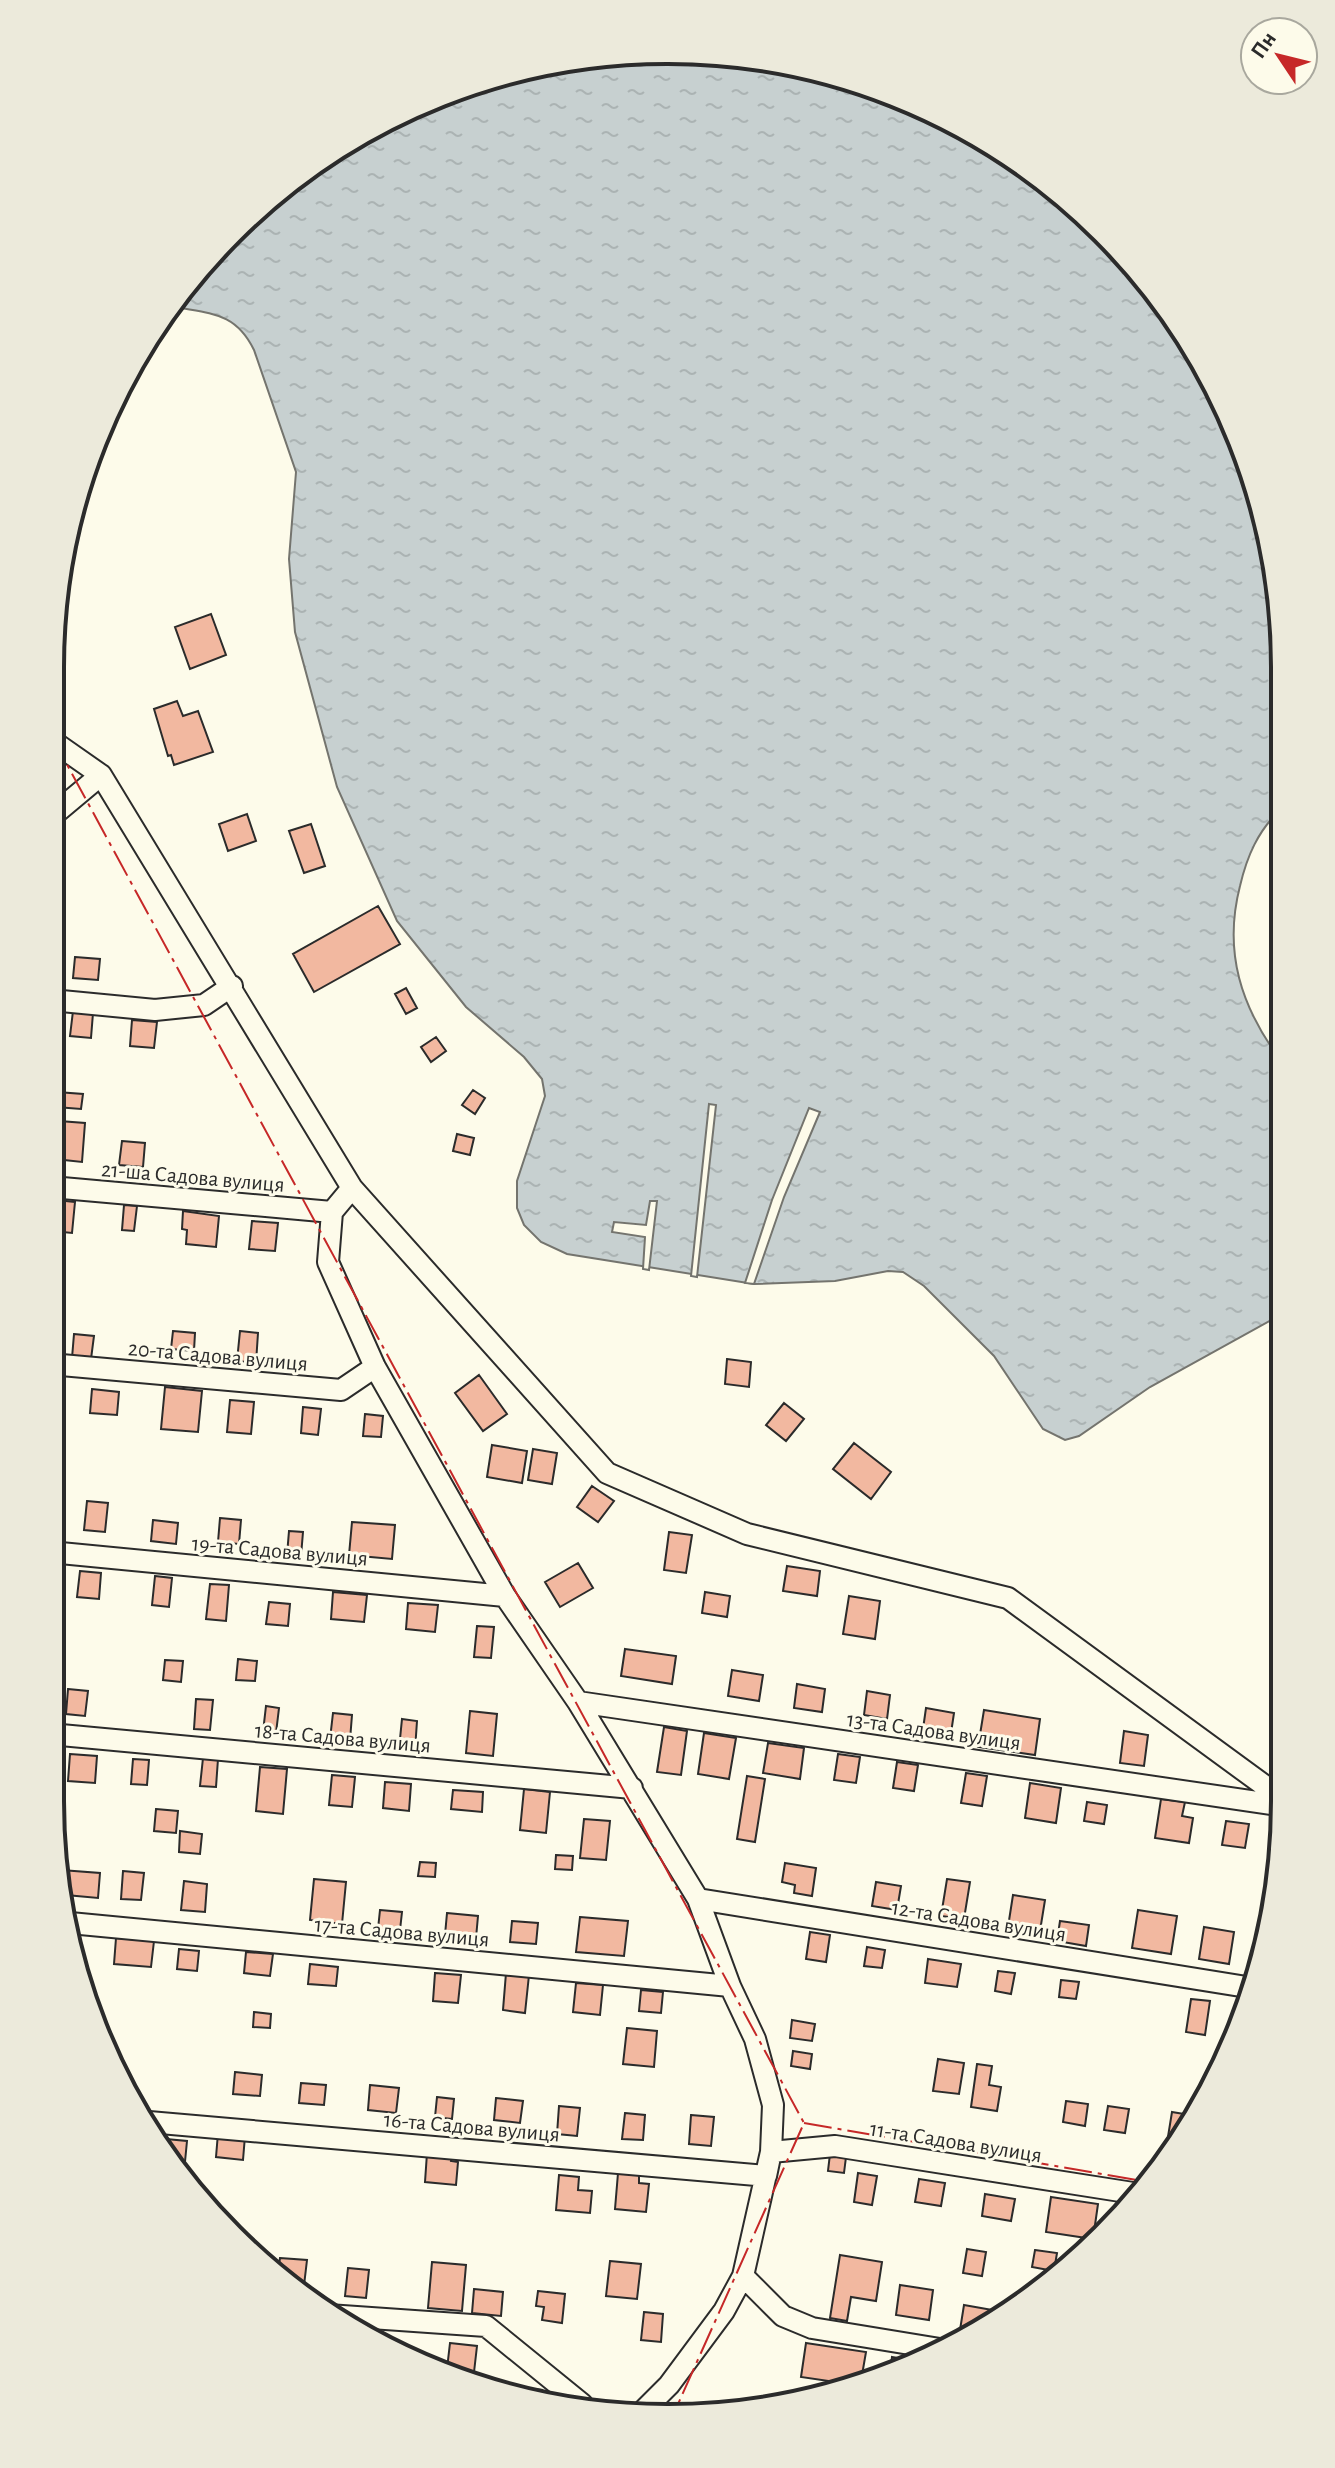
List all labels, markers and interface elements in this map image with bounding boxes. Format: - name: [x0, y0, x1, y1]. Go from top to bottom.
- north arrow: [1239, 16, 1319, 96]
- text: Пн: [1247, 28, 1280, 62]
- street label: 21-ша Садова вулиця: [100, 1158, 286, 1196]
- street label: 20-та Садова вулиця: [127, 1337, 309, 1375]
- street label: 19-та Садова вулиця: [191, 1532, 369, 1570]
- street label: 13-та Садова вулиця: [845, 1708, 1022, 1754]
- street label: 18-та Садова вулиця: [254, 1719, 432, 1757]
- street label: 12-та Садова вулиця: [890, 1896, 1068, 1946]
- street label: 17-та Садова вулиця: [314, 1913, 490, 1951]
- street label: 16-та Садова вулиця: [383, 2108, 561, 2146]
- street label: 11-та Садова вулиця: [868, 2118, 1043, 2166]

